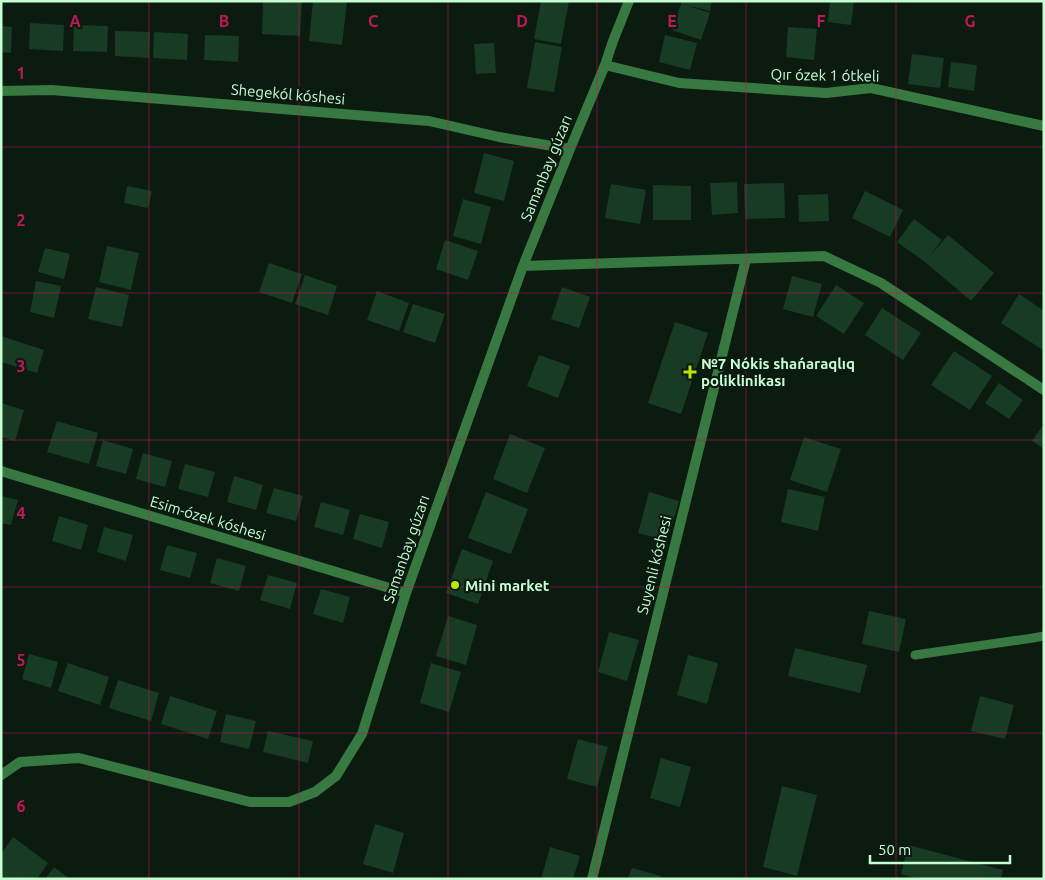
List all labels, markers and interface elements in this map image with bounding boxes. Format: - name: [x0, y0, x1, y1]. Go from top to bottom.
- text: A: [69, 12, 81, 30]
- text: B: [219, 12, 229, 30]
- text: C: [368, 12, 378, 30]
- text: D: [516, 12, 528, 30]
- text: E: [667, 12, 677, 30]
- text: F: [817, 12, 826, 30]
- text: G: [964, 12, 976, 30]
- text: 1: [16, 64, 26, 82]
- street label: Qır ózek 1 ótkeli: [770, 66, 880, 84]
- street label: Shegekól kóshesi: [230, 81, 346, 107]
- street label: Samanbay gúzarı: [517, 112, 575, 224]
- text: 2: [16, 211, 26, 229]
- place label: №7 Nókis shańaraqlıq poliklinikası: [701, 355, 855, 389]
- text: 3: [16, 357, 26, 375]
- marker: №7 Nókis shańaraqlıq poliklinikası: [683, 365, 697, 379]
- street label: Esim-ózek kóshesi: [148, 492, 268, 544]
- street label: Samanbay gúzarı: [380, 493, 432, 605]
- text: 4: [16, 504, 26, 522]
- street label: Suyenli kóshesi: [634, 514, 674, 616]
- place label: Mini market: [465, 577, 550, 594]
- marker: Mini market: [449, 579, 461, 591]
- text: 5: [16, 651, 26, 669]
- text: 6: [16, 797, 26, 815]
- scale bar: [870, 832, 1010, 864]
- text: 50 m: [878, 841, 911, 858]

